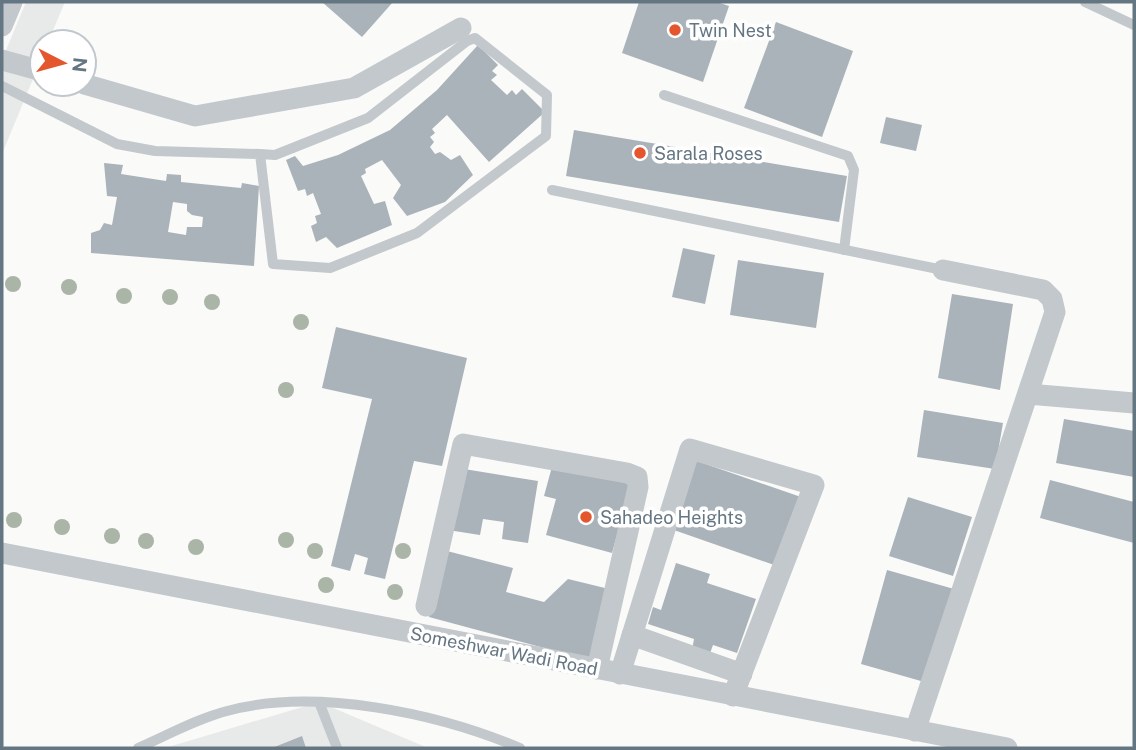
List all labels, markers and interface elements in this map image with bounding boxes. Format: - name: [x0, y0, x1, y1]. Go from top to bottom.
- place label: Twin Nest: [689, 20, 772, 41]
- marker: Twin Nest: [667, 22, 683, 38]
- north arrow: [28, 28, 98, 98]
- text: N: [68, 56, 92, 73]
- place label: Sarala Roses: [654, 143, 763, 164]
- marker: Sarala Roses: [632, 145, 648, 161]
- place label: Sahadeo Heights: [600, 507, 743, 528]
- marker: Sahadeo Heights: [578, 509, 594, 525]
- street label: Someshwar Wadi Road: [408, 623, 600, 679]

